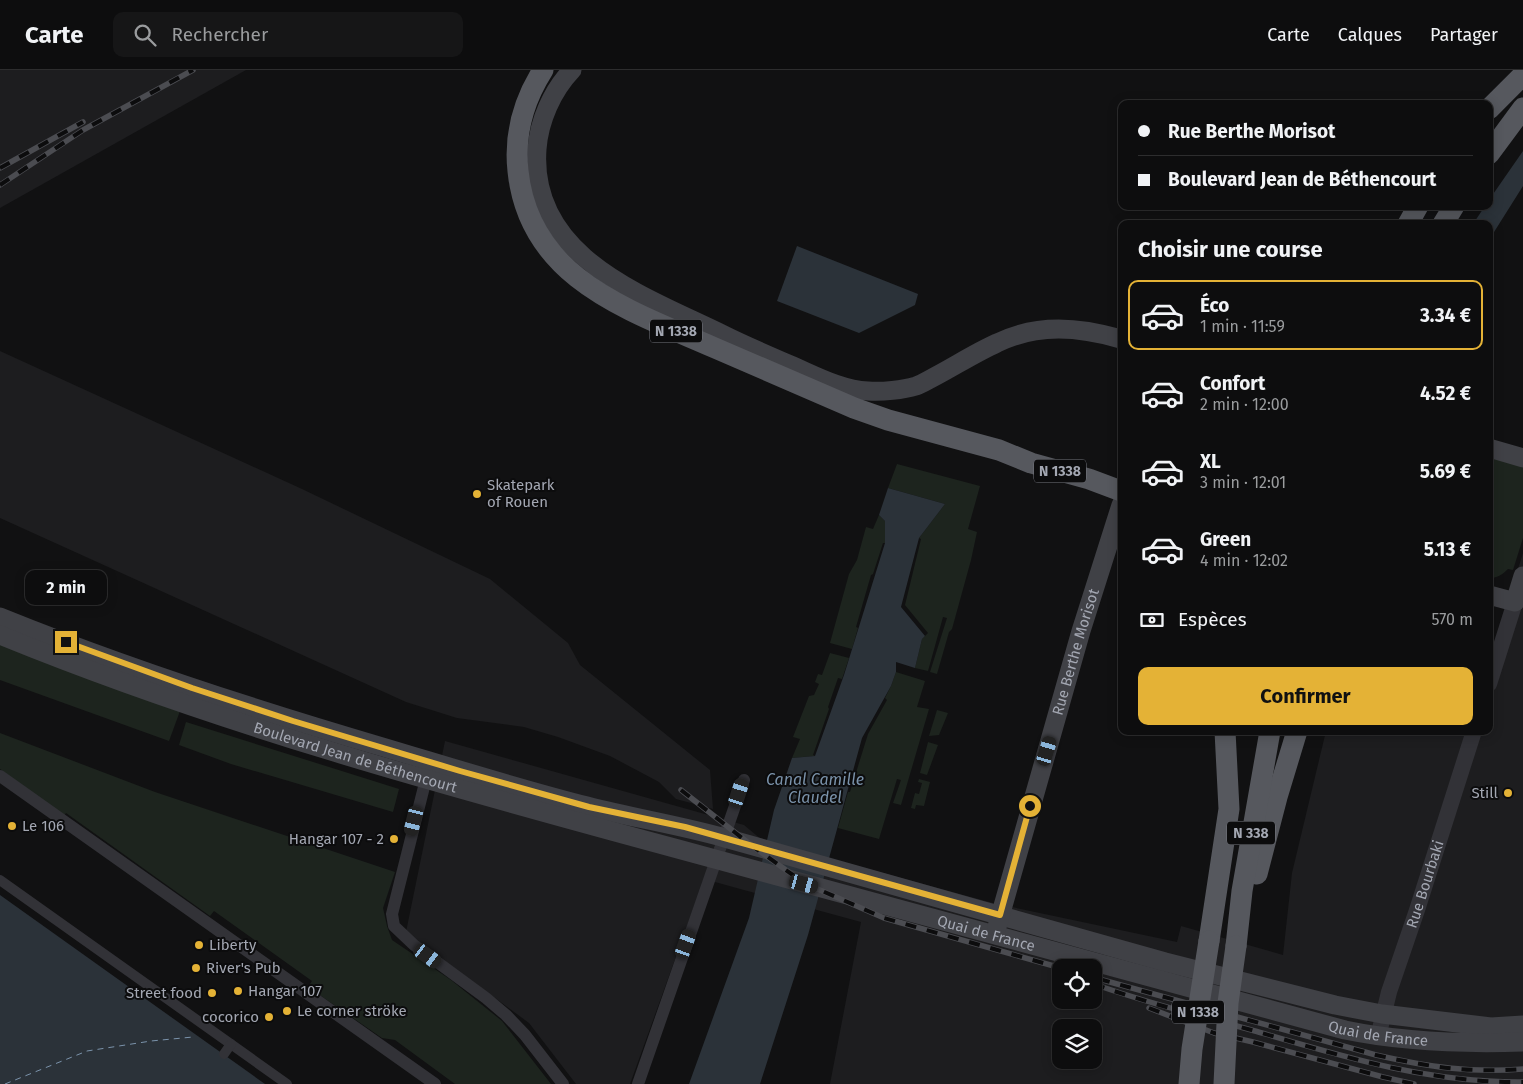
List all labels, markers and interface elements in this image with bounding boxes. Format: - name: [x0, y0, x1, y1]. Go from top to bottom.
- search box: [113, 12, 463, 57]
- text: Carte: [25, 21, 83, 49]
- icon: search: [131, 21, 159, 49]
- text: Rechercher: [171, 23, 268, 46]
- text: Carte: [1267, 24, 1310, 46]
- text: Calques: [1338, 24, 1402, 46]
- text: Partager: [1430, 24, 1498, 46]
- text: Rue Berthe Morisot: [1168, 120, 1335, 143]
- text: Boulevard Jean de Béthencourt: [1168, 168, 1436, 191]
- text: Choisir une course: [1138, 236, 1323, 263]
- icon: car: [1140, 293, 1185, 338]
- text: Éco: [1200, 294, 1229, 317]
- text: 3.34 €: [1420, 304, 1471, 327]
- text: 1 min · 11:59: [1200, 317, 1285, 336]
- road number: N 1338: [650, 320, 702, 342]
- icon: car: [1140, 371, 1185, 416]
- text: Confort: [1200, 372, 1265, 395]
- text: 4.52 €: [1420, 382, 1471, 405]
- text: 2 min · 12:00: [1200, 395, 1289, 414]
- icon: car: [1140, 449, 1185, 494]
- text: XL: [1200, 450, 1221, 473]
- road number: N 1338: [1034, 460, 1086, 482]
- text: 5.69 €: [1420, 460, 1471, 483]
- text: 3 min · 12:01: [1200, 473, 1286, 492]
- place label: Skatepark of Rouen: [487, 476, 555, 511]
- marker: Skatepark of Rouen: [471, 488, 483, 500]
- icon: car: [1140, 527, 1185, 572]
- text: Green: [1200, 528, 1251, 551]
- text: 5.13 €: [1424, 538, 1471, 561]
- text: 4 min · 12:02: [1200, 551, 1288, 570]
- callout: 2 min: [25, 570, 107, 604]
- text: 2 min: [46, 578, 86, 597]
- street label: Rue Berthe Morisot: [1049, 586, 1103, 717]
- icon: cash: [1138, 606, 1166, 634]
- text: Espèces: [1178, 608, 1247, 631]
- text: 570 m: [1432, 610, 1473, 629]
- route end: [55, 631, 77, 653]
- button: Confirmer: [1138, 667, 1473, 725]
- street label: Boulevard Jean de Béthencourt: [251, 718, 460, 797]
- car: [1035, 734, 1058, 768]
- water label: Canal Camille Claudel: [766, 770, 864, 807]
- car: [727, 776, 750, 810]
- place label: Still: [1471, 784, 1499, 802]
- marker: Still: [1502, 787, 1514, 799]
- route start: [1019, 795, 1041, 817]
- car: [403, 805, 424, 837]
- place label: Le 106: [22, 817, 64, 835]
- marker: Le 106: [6, 820, 18, 832]
- road number: N 338: [1227, 821, 1275, 844]
- place label: Hangar 107 - 2: [289, 830, 384, 848]
- marker: Hangar 107 - 2: [388, 833, 400, 845]
- street label: Rue Bourbaki: [1402, 838, 1448, 931]
- car: [787, 873, 820, 895]
- street label: Quai de France: [935, 912, 1037, 955]
- car: [673, 927, 698, 961]
- place label: Liberty: [209, 936, 257, 954]
- marker: Liberty: [193, 939, 205, 951]
- car: [411, 941, 444, 971]
- place label: River's Pub: [206, 959, 281, 977]
- map controls: [1052, 959, 1102, 1069]
- button: locate: [1052, 959, 1102, 1009]
- marker: River's Pub: [190, 962, 202, 974]
- place label: Hangar 107: [248, 982, 322, 1000]
- place label: Street food: [126, 984, 202, 1002]
- marker: Hangar 107: [232, 985, 244, 997]
- marker: Street food: [206, 987, 218, 999]
- road number: N 1338: [1172, 1000, 1224, 1024]
- place label: Le corner ströke: [297, 1002, 407, 1020]
- marker: Le corner ströke: [281, 1005, 293, 1017]
- place label: cocorico: [202, 1008, 259, 1026]
- marker: cocorico: [263, 1011, 275, 1023]
- street label: Quai de France: [1326, 1017, 1429, 1050]
- button: layers: [1052, 1019, 1102, 1069]

